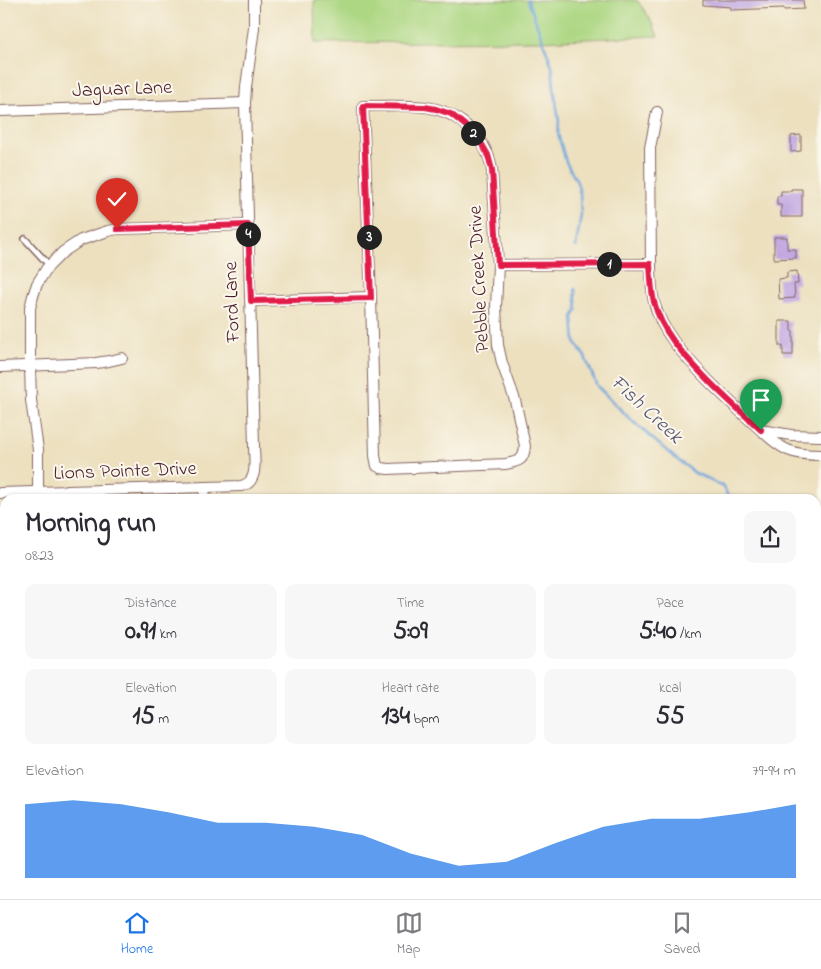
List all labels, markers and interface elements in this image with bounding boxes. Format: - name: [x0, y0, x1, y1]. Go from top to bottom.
- street label: Jaguar Lane: [72, 74, 173, 107]
- pin: 2: [460, 120, 486, 146]
- text: 2: [470, 123, 477, 144]
- pin: [96, 178, 138, 229]
- icon: check: [103, 185, 131, 213]
- street label: Pebble Creek Drive: [462, 205, 498, 353]
- pin: 4: [236, 222, 260, 246]
- text: 4: [246, 224, 251, 245]
- pin: 3: [356, 224, 382, 250]
- text: 3: [367, 227, 372, 248]
- pin: 1: [596, 252, 622, 276]
- text: 1: [607, 254, 612, 275]
- street label: Ford Lane: [217, 261, 249, 344]
- water label: Fish Creek: [603, 369, 689, 452]
- pin: [740, 379, 782, 430]
- icon: arrive: [747, 386, 775, 414]
- street label: Lions Pointe Drive: [53, 455, 197, 489]
- text: Morning run: [25, 504, 156, 545]
- button: share: [744, 511, 796, 563]
- text: 08:23: [25, 544, 54, 568]
- text: Distance: [125, 593, 177, 614]
- text: Time: [397, 593, 424, 614]
- text: Pace: [657, 593, 684, 614]
- text: 0.91: [125, 614, 156, 650]
- text: 5:09: [393, 614, 428, 650]
- text: 5:40: [639, 614, 677, 650]
- text: km: [156, 624, 177, 645]
- text: /km: [677, 624, 701, 645]
- text: Elevation: [125, 678, 177, 699]
- text: Heart rate: [382, 678, 439, 699]
- text: kcal: [659, 678, 681, 699]
- text: 15: [133, 699, 155, 735]
- text: 134: [382, 699, 410, 735]
- text: 55: [656, 699, 684, 735]
- text: m: [155, 709, 169, 730]
- text: bpm: [410, 709, 439, 730]
- text: Elevation: [25, 759, 84, 783]
- text: 79–94 m: [752, 759, 796, 783]
- tab: Home: [121, 909, 153, 960]
- tab: Map: [395, 909, 423, 960]
- tab: Saved: [664, 909, 700, 960]

